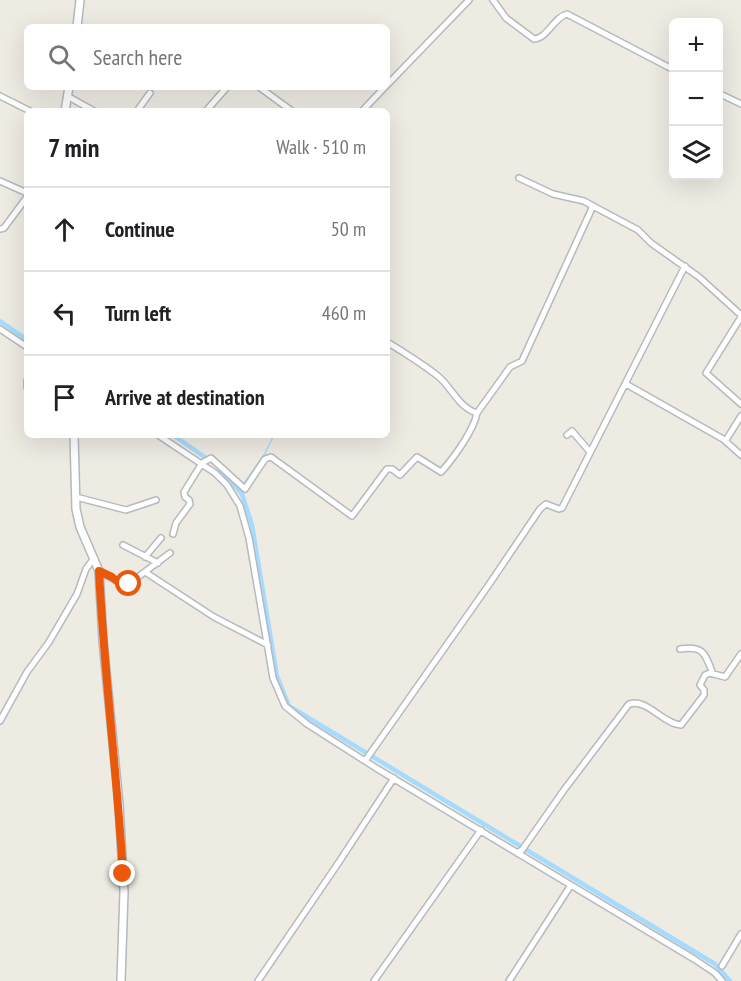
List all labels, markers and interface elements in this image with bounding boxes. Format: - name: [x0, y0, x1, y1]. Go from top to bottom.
- map controls: [669, 18, 723, 180]
- button: +: [669, 18, 723, 72]
- search box: [24, 24, 390, 90]
- icon: search: [45, 41, 78, 74]
- text: Search here: [93, 43, 182, 71]
- button: −: [669, 72, 723, 126]
- button: layers: [669, 126, 723, 180]
- text: 7 min: [48, 131, 99, 164]
- text: Walk · 510 m: [276, 134, 366, 160]
- icon: ahead: [48, 213, 81, 246]
- text: Continue: [105, 215, 175, 243]
- text: 50 m: [331, 216, 366, 242]
- icon: left: [48, 297, 81, 330]
- text: Turn left: [105, 299, 171, 327]
- text: 460 m: [322, 300, 366, 326]
- icon: arrive: [48, 381, 81, 414]
- text: Arrive at destination: [105, 383, 265, 411]
- route start: [115, 570, 141, 596]
- route end: [109, 860, 135, 886]

